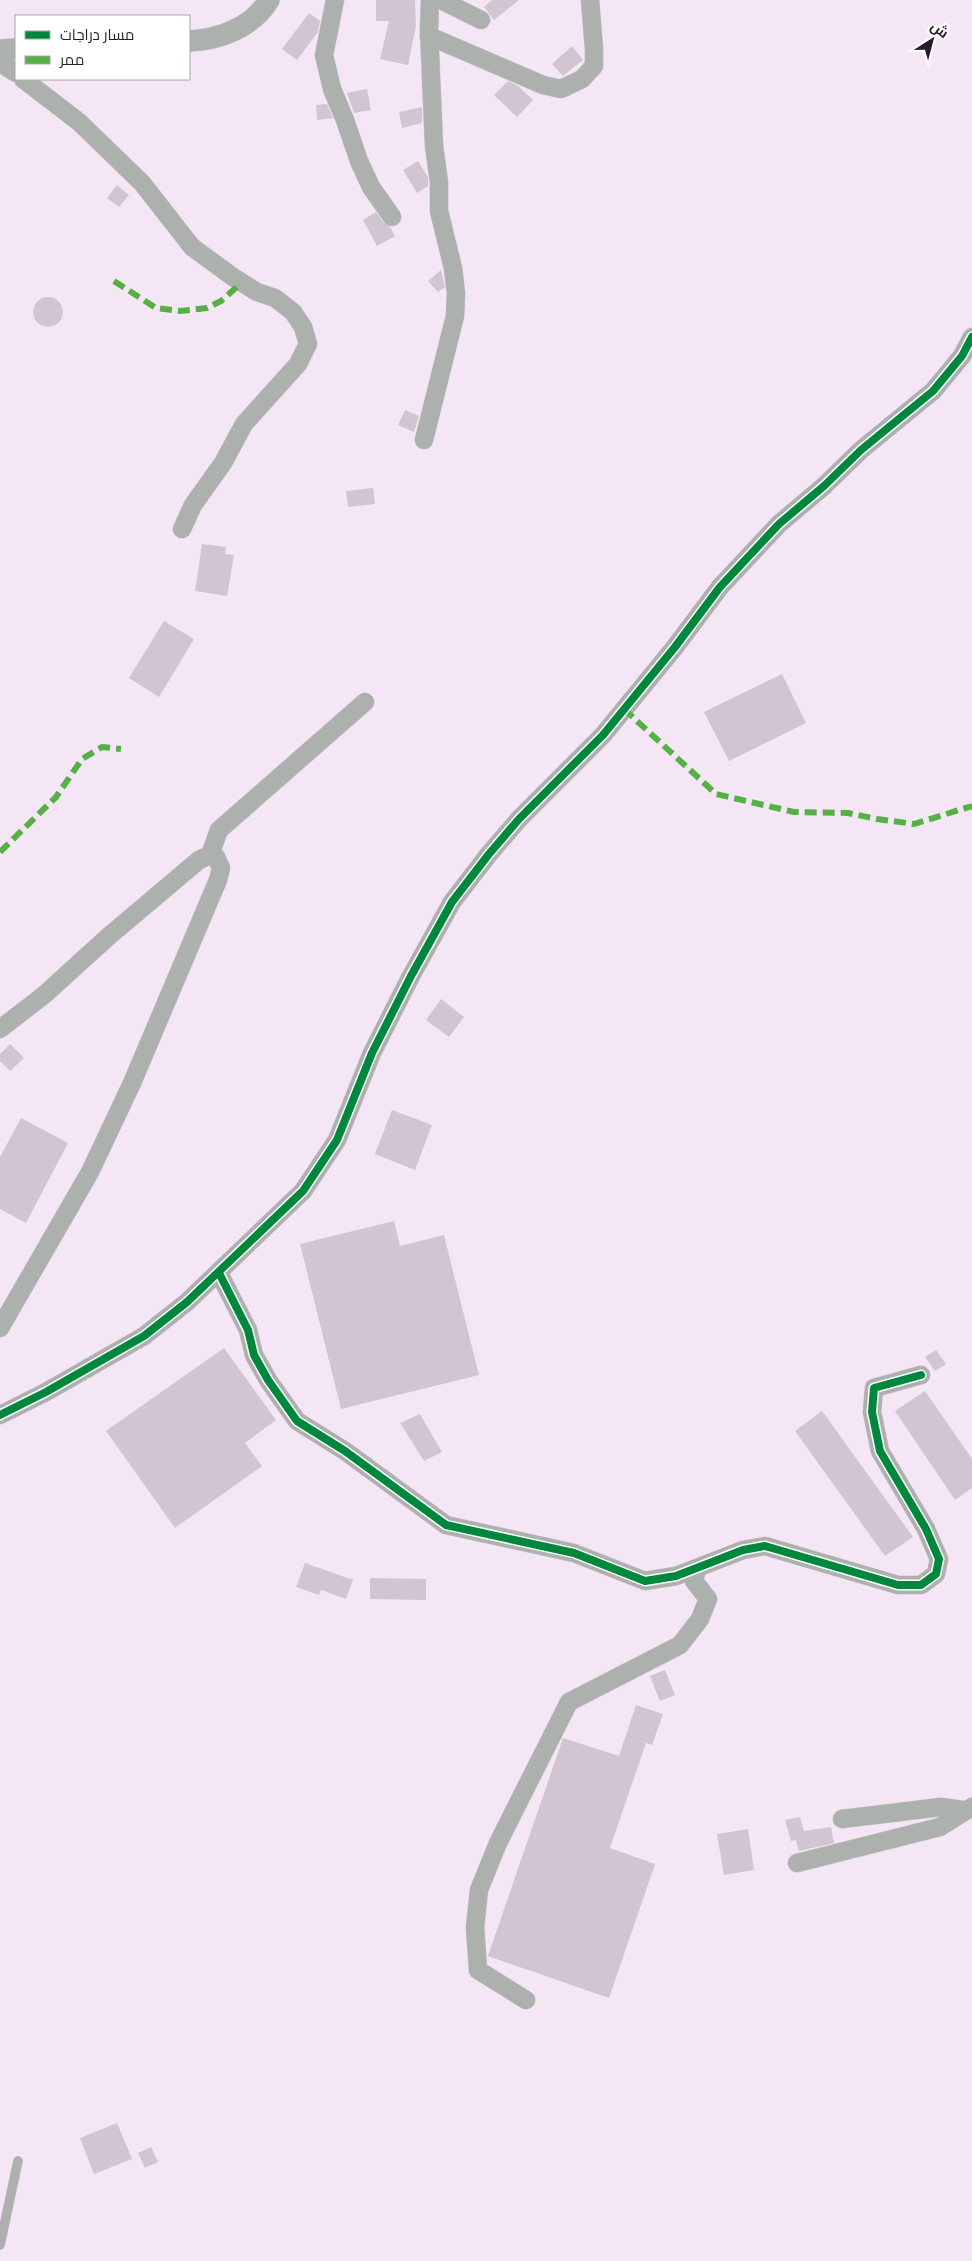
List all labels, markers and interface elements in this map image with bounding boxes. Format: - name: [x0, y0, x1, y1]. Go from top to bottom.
- legend: [15, 15, 190, 80]
- north arrow: [907, 15, 957, 65]
- text: ش: [927, 17, 952, 42]
- text: مسار دراجات: [60, 25, 134, 44]
- text: ممر: [59, 50, 84, 69]

